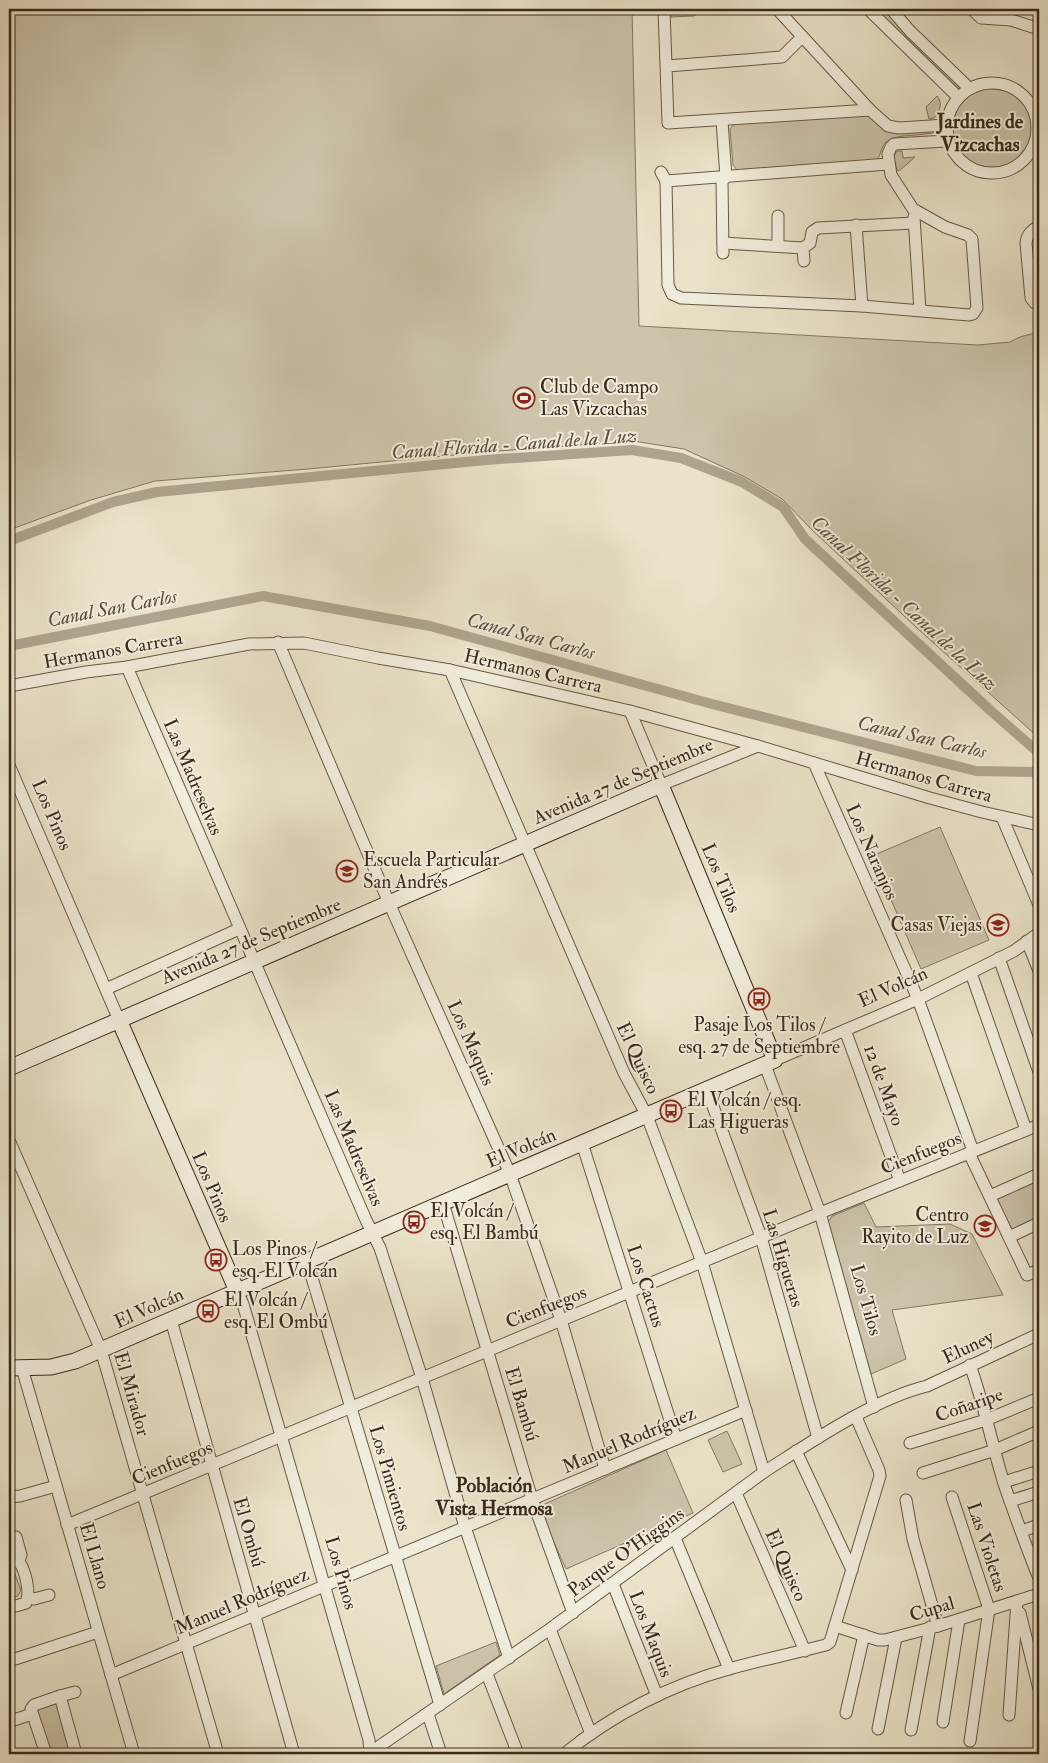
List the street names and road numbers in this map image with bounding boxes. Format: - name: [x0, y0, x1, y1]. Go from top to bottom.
- street label: Hermanos Carrera: [42, 626, 185, 674]
- street label: Hermanos Carrera: [462, 643, 605, 699]
- street label: Las Madreselvas: [158, 715, 228, 839]
- street label: Avenida 27 de Septiembre: [528, 732, 717, 831]
- street label: Hermanos Carrera: [853, 746, 995, 808]
- street label: Los Pinos: [26, 776, 78, 854]
- street label: Los Naranjos: [840, 800, 904, 904]
- street label: Los Tilos: [696, 840, 746, 916]
- street label: Avenida 27 de Septiembre: [156, 892, 345, 991]
- street label: El Volcán: [855, 961, 932, 1013]
- street label: Los Maquis: [442, 997, 500, 1089]
- street label: El Quisco: [611, 1018, 665, 1098]
- street label: 12 de Mayo: [858, 1041, 910, 1129]
- street label: Las Madreselvas: [319, 1086, 389, 1210]
- street label: El Volcán: [482, 1123, 560, 1173]
- street label: Cienfuegos: [877, 1126, 965, 1180]
- street label: Los Pinos: [186, 1148, 238, 1226]
- street label: Las Higueras: [757, 1206, 809, 1310]
- street label: Los Cactus: [621, 1242, 671, 1330]
- street label: Los Tilos: [844, 1262, 888, 1338]
- street label: Cienfuegos: [502, 1280, 590, 1334]
- street label: El Volcán: [111, 1282, 188, 1334]
- street label: Eluney: [938, 1324, 998, 1369]
- street label: El Mirador: [109, 1349, 155, 1439]
- street label: El Bambú: [499, 1364, 545, 1444]
- street label: Coñaripe: [932, 1382, 1007, 1429]
- street label: Manuel Rodríguez: [559, 1401, 699, 1479]
- street label: Los Pimientos: [363, 1422, 417, 1534]
- street label: Cienfuegos: [128, 1435, 216, 1491]
- street label: El Ombú: [228, 1494, 270, 1570]
- street label: Las Violetas: [961, 1499, 1013, 1595]
- street label: Parque O'Higgins: [563, 1502, 689, 1602]
- street label: El Llano: [74, 1520, 116, 1592]
- street label: El Quisco: [759, 1525, 813, 1605]
- street label: Los Pinos: [319, 1534, 363, 1612]
- street label: Manuel Rodríguez: [172, 1562, 312, 1640]
- street label: Los Maquis: [624, 1587, 678, 1681]
- street label: Cupal: [907, 1591, 958, 1628]

